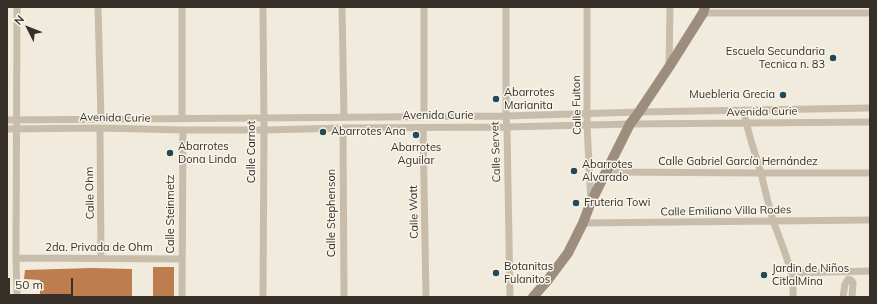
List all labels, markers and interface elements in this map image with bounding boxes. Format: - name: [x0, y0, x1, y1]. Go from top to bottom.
- north arrow: [8, 8, 48, 48]
- text: N: [11, 12, 27, 28]
- place label: Escuela Secundaria Tecnica n. 83: [726, 45, 825, 71]
- marker: Escuela Secundaria Tecnica n. 83: [828, 53, 838, 63]
- street label: Calle Fulton: [570, 75, 584, 135]
- place label: Abarrotes Marianita: [504, 86, 555, 112]
- place label: Muebleria Grecia: [689, 88, 775, 102]
- marker: Muebleria Grecia: [778, 90, 788, 100]
- marker: Abarrotes Marianita: [491, 94, 501, 104]
- street label: Avenida Curie: [726, 105, 798, 119]
- street label: Avenida Curie: [402, 109, 474, 123]
- street label: Avenida Curie: [79, 111, 151, 125]
- street label: Calle Carnot: [245, 121, 259, 183]
- street label: Calle Servet: [488, 121, 504, 183]
- place label: Abarrotes Ana: [331, 125, 406, 139]
- marker: Abarrotes Ana: [318, 127, 328, 137]
- marker: Abarrotes Aguilar: [411, 130, 421, 140]
- place label: Abarrotes Dona Linda: [178, 140, 237, 166]
- place label: Abarrotes Aguilar: [391, 141, 441, 167]
- marker: Abarrotes Dona Linda: [165, 148, 175, 158]
- street label: Calle Gabriel García Hernández: [658, 155, 818, 169]
- place label: Abarrotes Alvarado: [582, 158, 633, 184]
- marker: Abarrotes Alvarado: [569, 166, 579, 176]
- street label: Calle Ohm: [83, 167, 97, 219]
- street label: Calle Stephenson: [325, 169, 339, 257]
- street label: Calle Steinmetz: [164, 175, 178, 253]
- street label: Calle Watt: [407, 185, 421, 239]
- place label: Fruteria Towi: [584, 196, 650, 210]
- marker: Fruteria Towi: [571, 198, 581, 208]
- street label: Calle Emiliano Villa Rodes: [660, 203, 792, 219]
- street label: 2da. Privada de Ohm: [45, 241, 153, 255]
- place label: Botanitas Fulanitos: [504, 260, 553, 286]
- place label: Jardin de Niños CitlalMina: [772, 262, 849, 288]
- marker: Botanitas Fulanitos: [491, 268, 501, 278]
- scale bar: [10, 270, 75, 296]
- marker: Jardin de Niños CitlalMina: [759, 270, 769, 280]
- text: 50 m: [15, 277, 43, 292]

